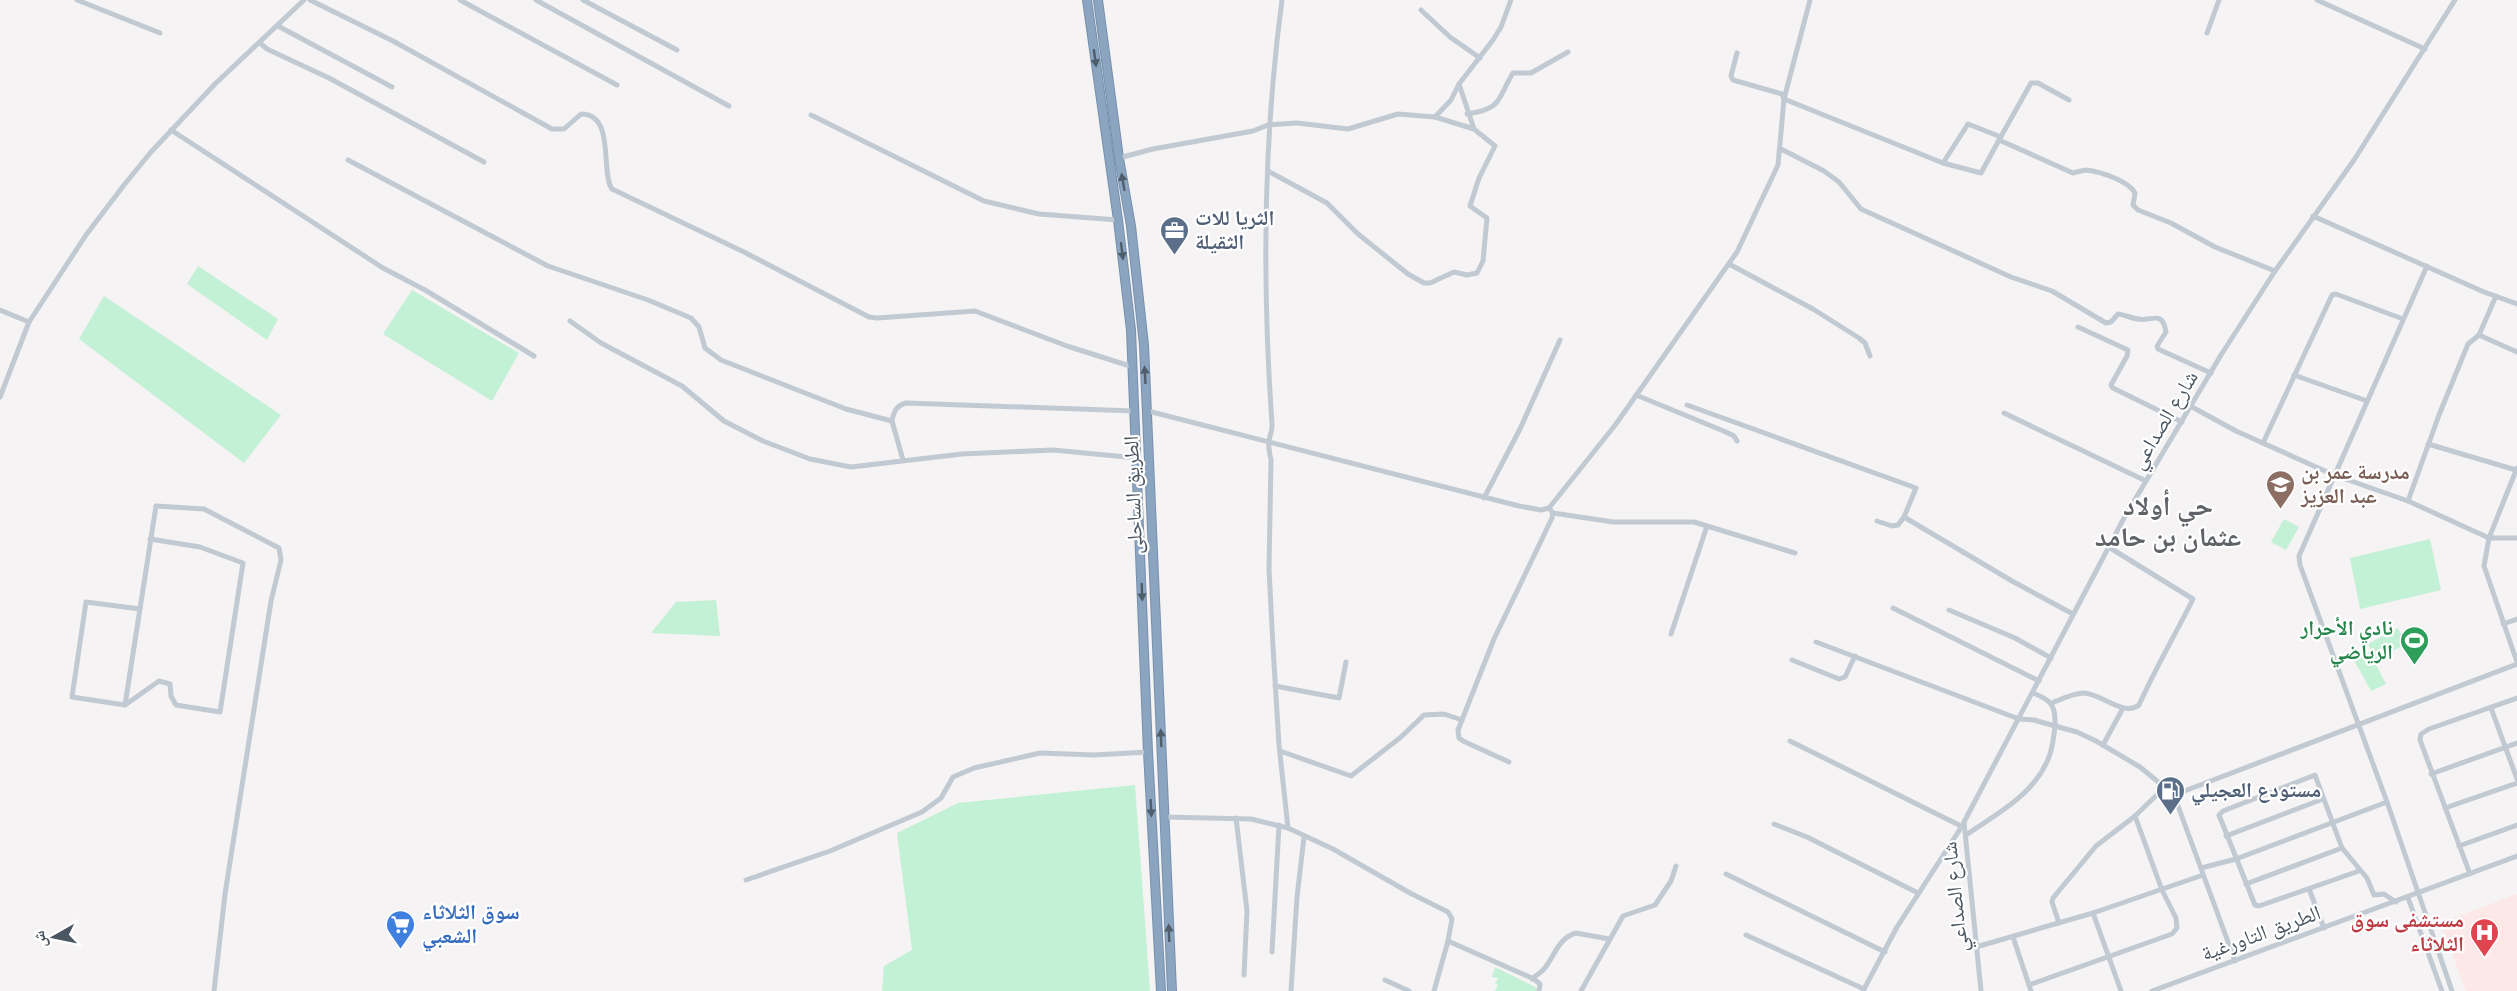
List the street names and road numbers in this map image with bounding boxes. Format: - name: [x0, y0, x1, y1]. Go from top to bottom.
- street label: شارع الصداعي: [2124, 366, 2207, 476]
- street label: الطريق الساحلى: [1118, 435, 1148, 555]
- street label: شارع الصداعي: [1936, 840, 1977, 954]
- street label: الطريق التاورغية: [2198, 899, 2324, 967]

